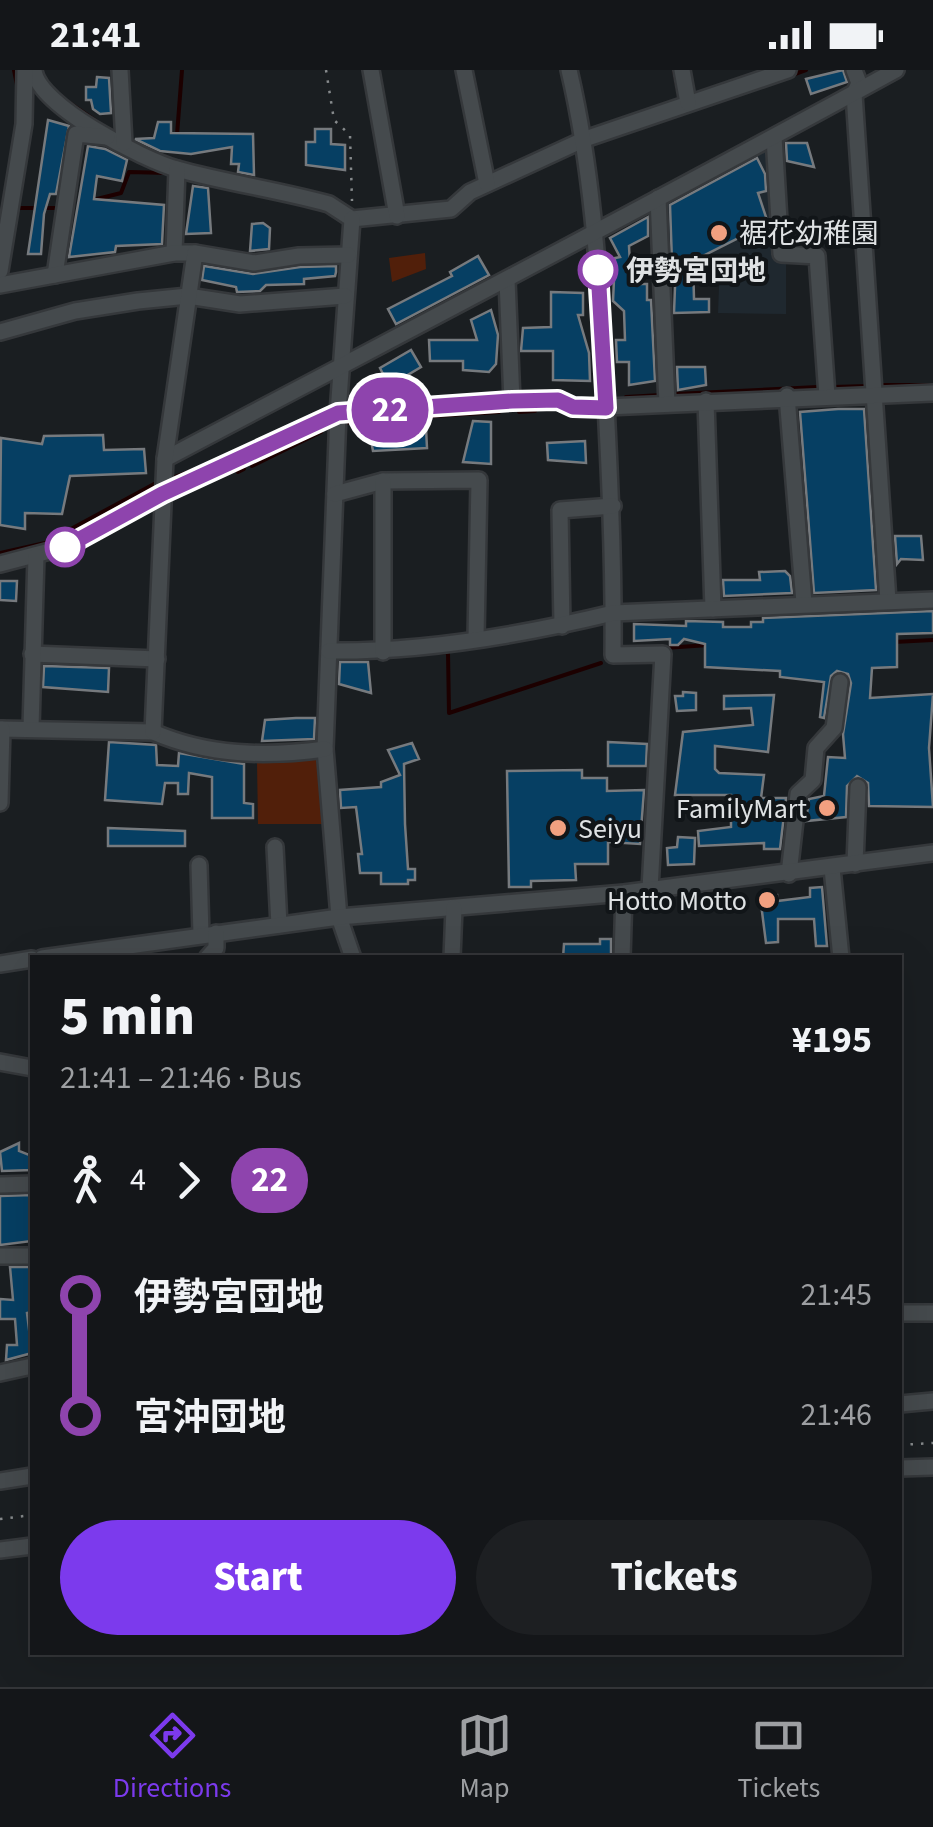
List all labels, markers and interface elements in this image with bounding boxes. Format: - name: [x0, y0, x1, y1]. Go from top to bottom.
- text: 21:41: [50, 8, 142, 62]
- place label: 裾花幼稚園: [739, 214, 879, 254]
- marker: 裾花幼稚園: [708, 222, 730, 244]
- marker: 伊勢宮団地: [579, 251, 617, 289]
- place label: 伊勢宮団地: [626, 251, 766, 291]
- line badge: 22: [345, 378, 435, 442]
- text: 22: [372, 385, 408, 435]
- unlabelled marker: [46, 528, 84, 566]
- place label: FamilyMart: [676, 789, 808, 829]
- marker: FamilyMart: [816, 797, 838, 819]
- place label: Seiyu: [578, 809, 642, 849]
- marker: Seiyu: [547, 817, 569, 839]
- place label: Hotto Motto: [607, 881, 747, 921]
- marker: Hotto Motto: [756, 889, 778, 911]
- text: 5 min: [60, 978, 195, 1056]
- text: ¥195: [792, 1013, 872, 1067]
- text: 21:41 – 21:46 · Bus: [60, 1055, 302, 1101]
- icon: walk: [60, 1153, 115, 1208]
- icon: forward: [161, 1153, 216, 1208]
- text: 22: [251, 1155, 288, 1205]
- text: 4: [130, 1157, 146, 1203]
- text: 伊勢宮団地: [134, 1271, 324, 1325]
- text: 21:45: [800, 1272, 872, 1318]
- text: 宮沖団地: [134, 1391, 286, 1445]
- text: 21:46: [800, 1392, 872, 1438]
- button: Start: [60, 1520, 456, 1635]
- button: Tickets: [476, 1520, 872, 1635]
- tab: Directions: [113, 1708, 231, 1808]
- tab: Map: [457, 1708, 512, 1808]
- tab: Tickets: [738, 1708, 820, 1808]

